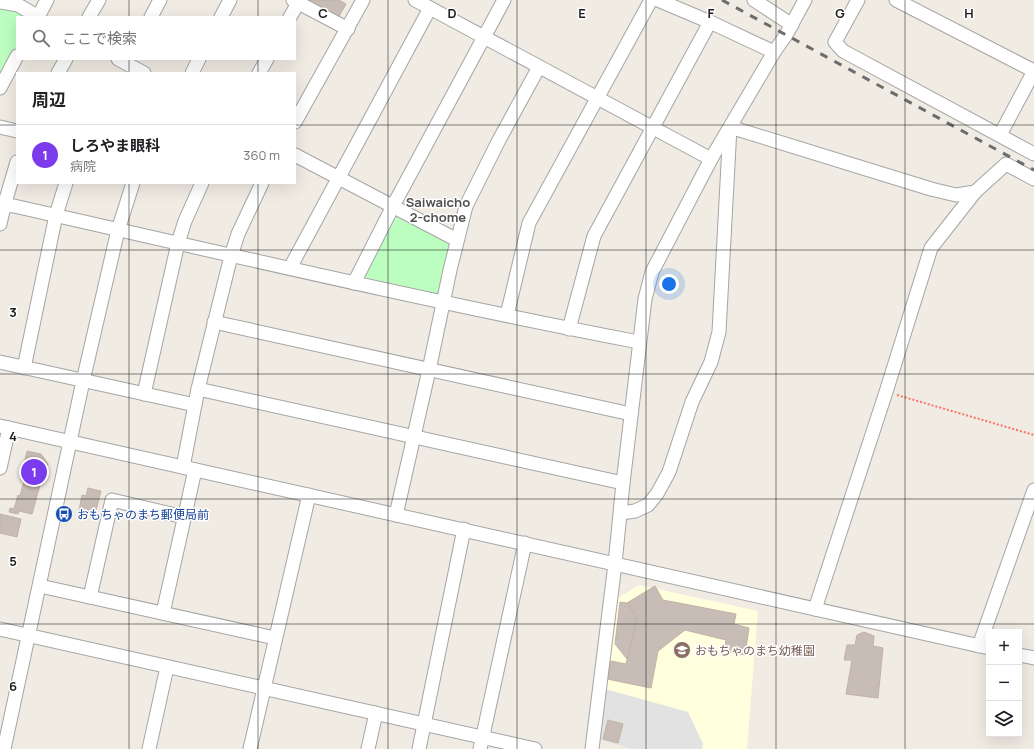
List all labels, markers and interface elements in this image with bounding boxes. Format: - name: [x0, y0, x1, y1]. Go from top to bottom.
- text: C: [318, 4, 328, 22]
- text: D: [447, 4, 457, 22]
- text: E: [578, 4, 586, 22]
- text: F: [708, 4, 715, 22]
- text: G: [835, 4, 845, 22]
- text: H: [964, 4, 974, 22]
- search box: [16, 16, 296, 60]
- icon: search: [30, 27, 52, 49]
- text: ここで検索: [62, 28, 137, 49]
- text: 周辺: [32, 88, 66, 111]
- text: しろやま眼科: [70, 135, 160, 156]
- text: 1: [42, 146, 48, 164]
- text: 360 m: [243, 146, 280, 164]
- text: 病院: [70, 157, 96, 175]
- district label: Saiwaicho 2-chome: [406, 193, 470, 226]
- your location: [659, 274, 679, 294]
- text: 3: [9, 303, 17, 321]
- text: 4: [9, 427, 17, 445]
- pin: 1: [21, 457, 47, 487]
- bus stop icon: おもちゃのまち郵便局前: [54, 504, 74, 524]
- place label: おもちゃのまち郵便局前: [77, 506, 209, 523]
- text: 5: [9, 552, 17, 570]
- map controls: [986, 629, 1022, 737]
- button: +: [986, 629, 1022, 665]
- school or university icon: おもちゃのまち幼稚園: [672, 640, 692, 660]
- place label: おもちゃのまち幼稚園: [695, 642, 815, 659]
- button: −: [986, 665, 1022, 701]
- text: 6: [9, 677, 17, 695]
- button: layers: [986, 701, 1022, 737]

